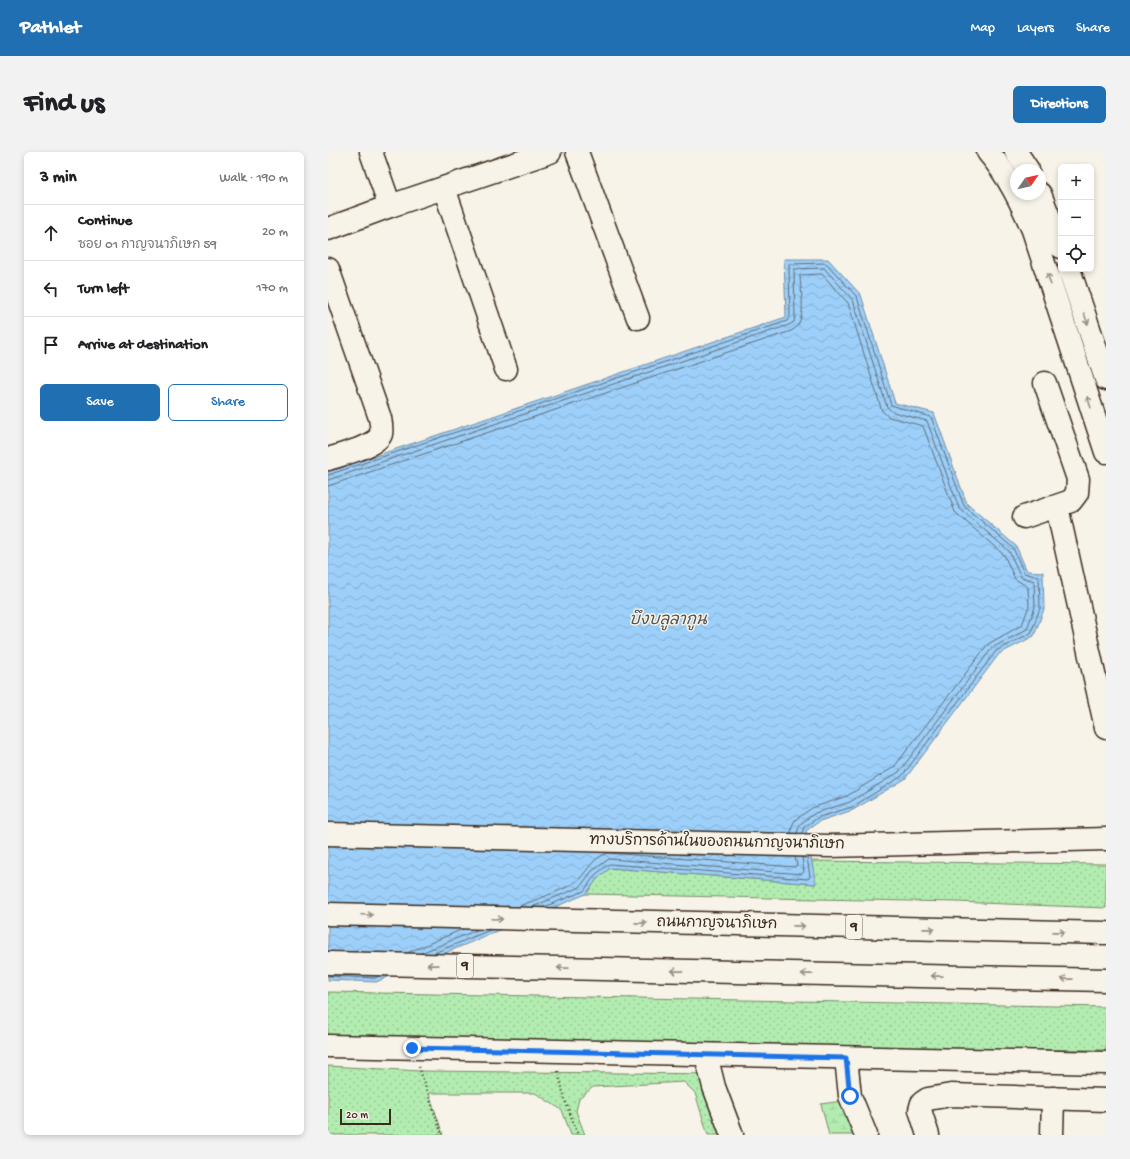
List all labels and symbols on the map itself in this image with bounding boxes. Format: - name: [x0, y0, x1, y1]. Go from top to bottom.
- north arrow: [1010, 164, 1046, 200]
- one-way arrow: [1044, 273, 1052, 285]
- one-way arrow: [1082, 313, 1090, 325]
- one-way arrow: [1085, 396, 1092, 409]
- water label: บึงบลูลากูน: [629, 609, 708, 631]
- street label: ทางบริการด้านในของถนนกาญจนาภิเษก: [589, 829, 845, 854]
- one-way arrow: [360, 911, 373, 919]
- street label: ถนนกาญจนาภิเษก: [656, 912, 778, 934]
- one-way arrow: [490, 915, 503, 923]
- road number: 9: [846, 915, 862, 939]
- one-way arrow: [634, 919, 647, 926]
- one-way arrow: [792, 922, 805, 930]
- one-way arrow: [922, 925, 935, 933]
- one-way arrow: [1052, 928, 1065, 936]
- road number: 9: [457, 954, 473, 978]
- one-way arrow: [427, 962, 440, 969]
- one-way arrow: [557, 965, 570, 972]
- one-way arrow: [671, 967, 684, 975]
- one-way arrow: [801, 970, 814, 977]
- one-way arrow: [931, 972, 944, 980]
- one-way arrow: [1061, 975, 1074, 983]
- route end: [403, 1039, 421, 1057]
- route start: [841, 1087, 859, 1105]
- scale bar: [340, 1107, 391, 1126]

